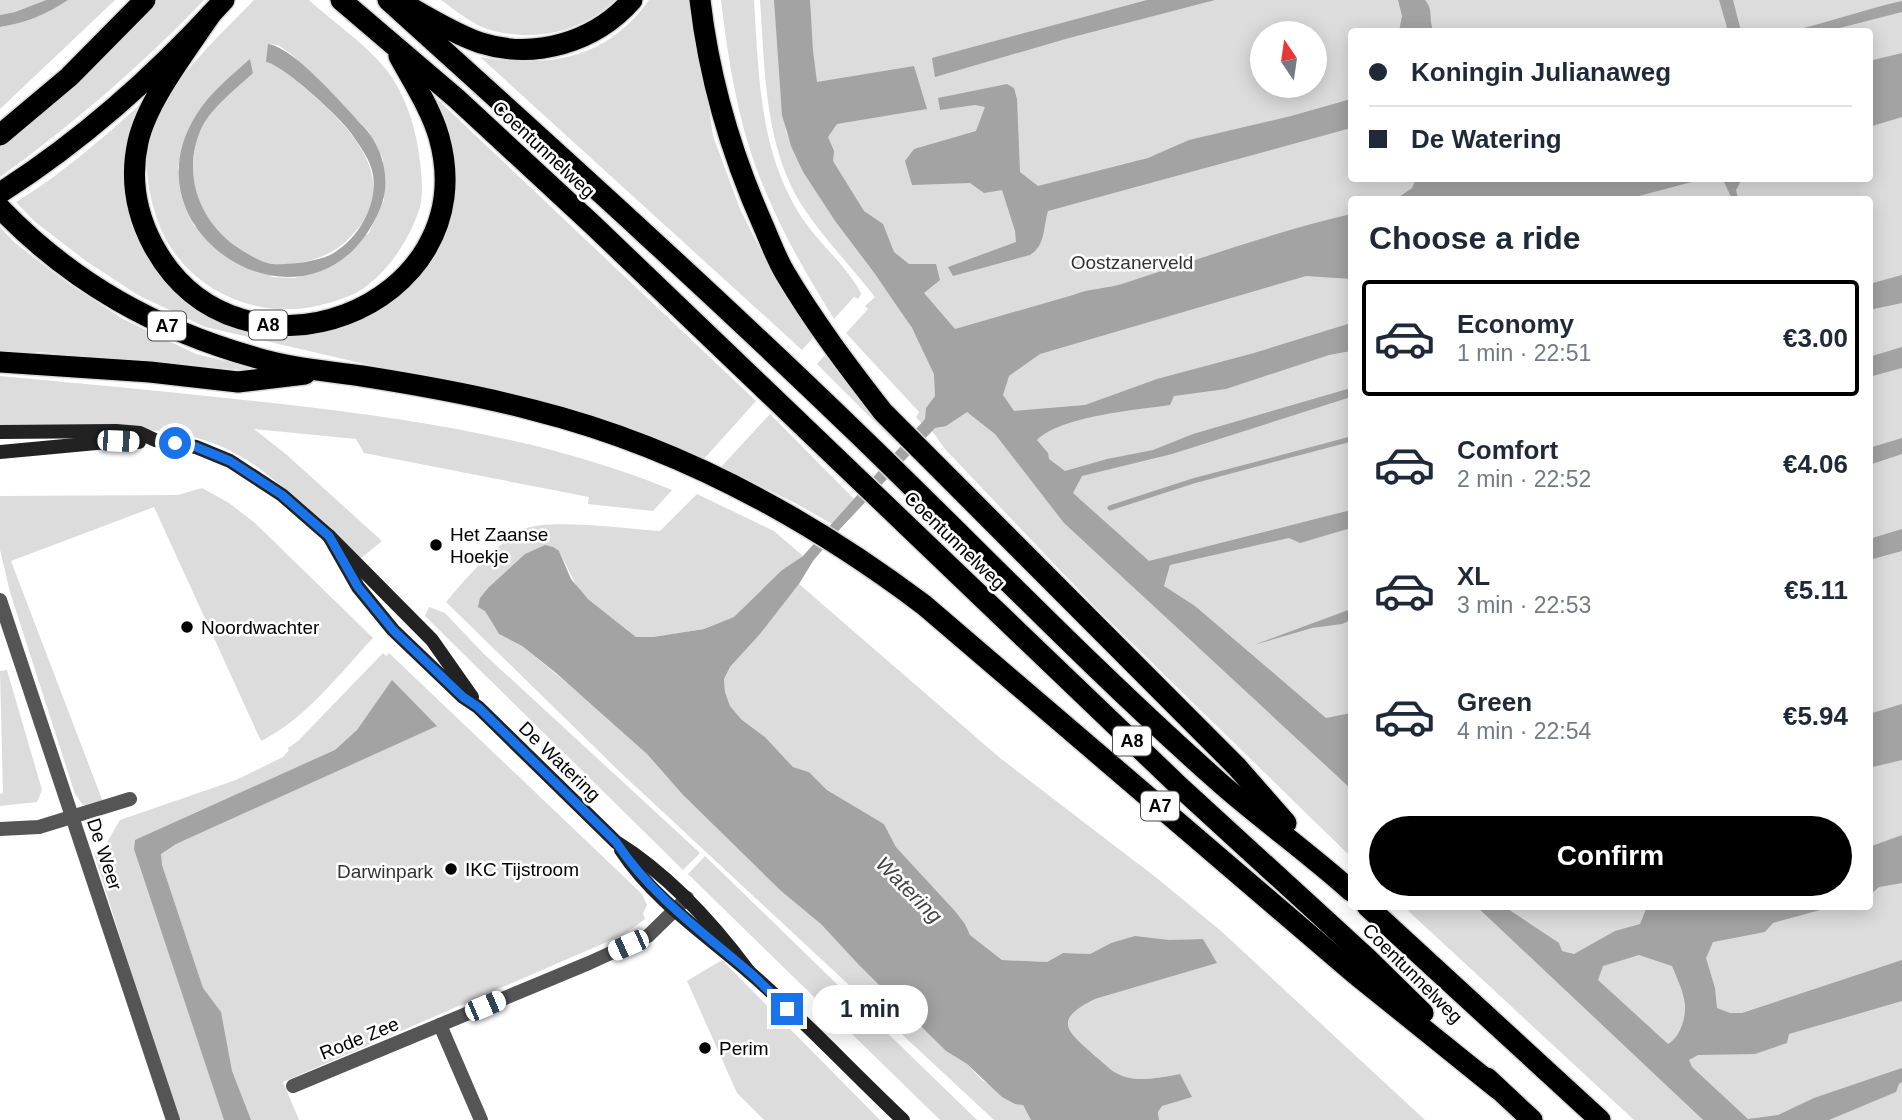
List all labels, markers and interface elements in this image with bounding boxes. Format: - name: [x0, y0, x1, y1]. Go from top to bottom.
- north arrow: [1250, 21, 1326, 98]
- map controls: [1250, 21, 1327, 98]
- text: Koningin Julianaweg: [1411, 57, 1671, 87]
- street label: Coentunnelweg: [488, 97, 599, 202]
- text: De Watering: [1411, 124, 1562, 154]
- text: Choose a ride: [1369, 220, 1581, 256]
- park label: Oostzanerveld: [1071, 252, 1193, 273]
- icon: car: [1373, 307, 1436, 370]
- text: Economy: [1457, 309, 1574, 339]
- road number: A8: [249, 310, 287, 340]
- road number: A7: [148, 312, 186, 340]
- text: €3.00: [1783, 323, 1848, 353]
- text: 1 min · 22:51: [1457, 340, 1591, 366]
- route start: [159, 427, 191, 459]
- car: [97, 430, 140, 452]
- icon: car: [1373, 433, 1436, 496]
- text: Comfort: [1457, 435, 1558, 465]
- text: €4.06: [1783, 449, 1848, 479]
- text: 2 min · 22:52: [1457, 466, 1591, 492]
- street label: Coentunnelweg: [900, 487, 1009, 594]
- place label: Het Zaanse Hoekje: [450, 524, 548, 567]
- marker: Het Zaanse Hoekje: [428, 537, 444, 553]
- icon: car: [1373, 559, 1436, 622]
- text: XL: [1457, 561, 1490, 591]
- text: €5.11: [1784, 575, 1848, 605]
- text: 3 min · 22:53: [1457, 592, 1591, 618]
- place label: Noordwachter: [201, 617, 320, 638]
- marker: Noordwachter: [179, 619, 195, 635]
- icon: car: [1373, 685, 1436, 748]
- text: Green: [1457, 687, 1532, 717]
- text: €5.94: [1783, 701, 1848, 731]
- street label: De Watering: [515, 717, 605, 805]
- text: 4 min · 22:54: [1457, 718, 1591, 744]
- road number: A8: [1113, 726, 1151, 756]
- road number: A7: [1141, 792, 1179, 820]
- street label: De Weer: [83, 815, 126, 894]
- button: Confirm: [1369, 816, 1852, 896]
- water label: Watering: [872, 852, 947, 928]
- place label: IKC Tijstroom: [465, 859, 579, 880]
- park label: Darwinpark: [337, 861, 434, 882]
- marker: IKC Tijstroom: [443, 861, 459, 877]
- street label: Coentunnelweg: [1359, 919, 1467, 1027]
- car: [605, 927, 652, 963]
- callout: 1 min: [812, 984, 927, 1034]
- car: [462, 988, 509, 1024]
- route end: [771, 993, 803, 1025]
- text: 1 min: [840, 996, 900, 1022]
- street label: Rode Zee: [317, 1013, 402, 1064]
- place label: Perim: [719, 1038, 769, 1059]
- marker: Perim: [697, 1040, 713, 1056]

